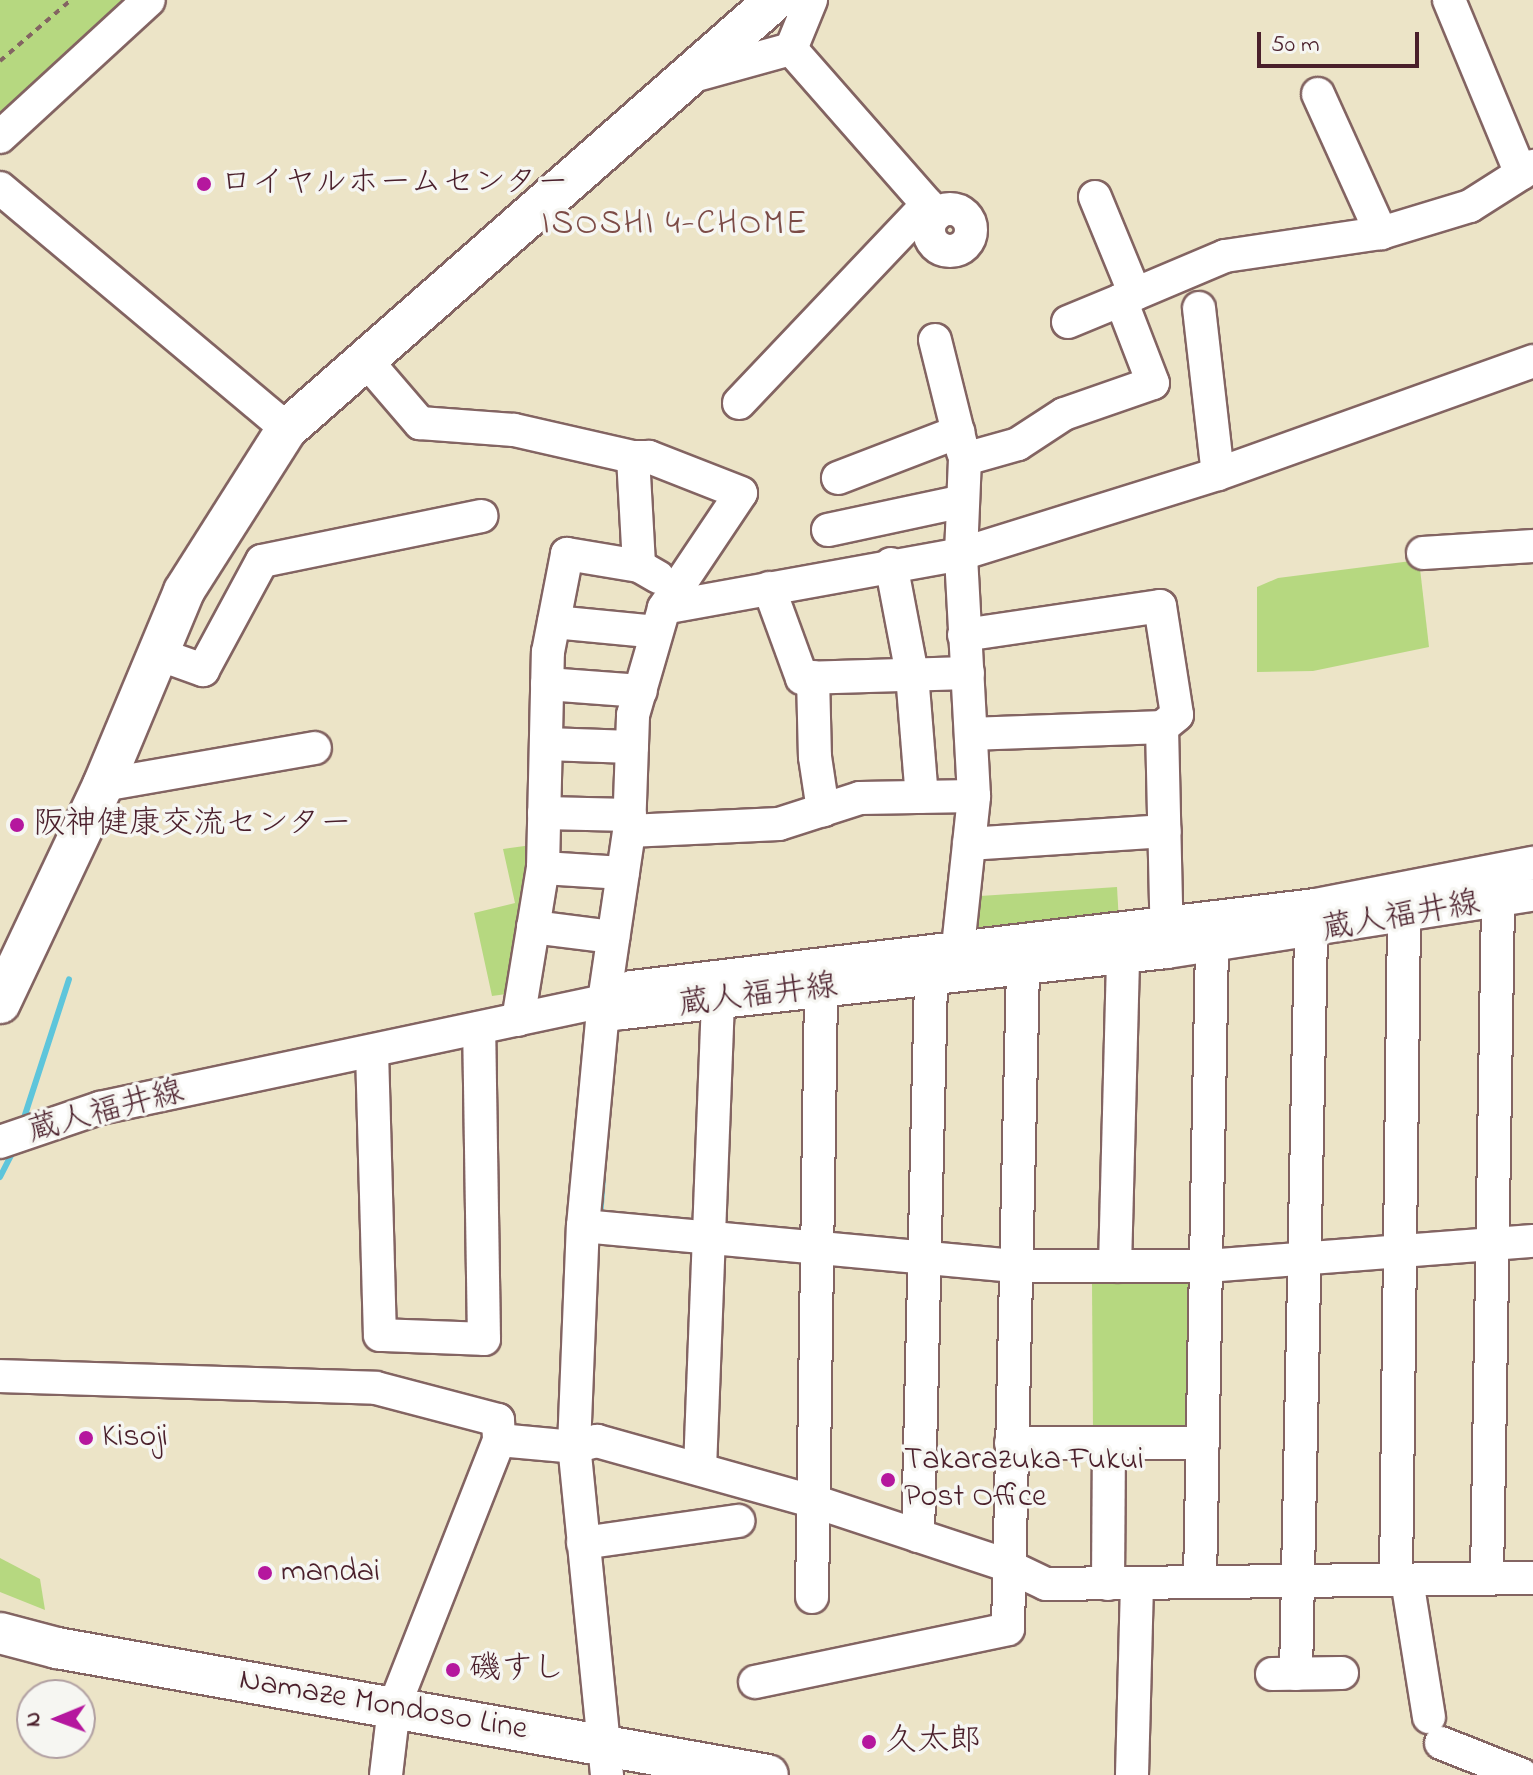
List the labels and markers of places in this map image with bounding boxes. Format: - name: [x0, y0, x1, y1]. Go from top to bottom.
- place label: ロイヤルホームセンター: [220, 165, 572, 203]
- marker: ロイヤルホームセンター: [195, 175, 213, 193]
- place label: 阪神健康交流センター: [33, 806, 353, 844]
- marker: 阪神健康交流センター: [8, 816, 26, 834]
- place label: Kisoji: [102, 1419, 168, 1457]
- marker: Kisoji: [77, 1429, 95, 1447]
- place label: Takarazuka Fukui Post Office: [904, 1443, 1144, 1518]
- marker: Takarazuka Fukui Post Office: [879, 1471, 897, 1489]
- place label: mandai: [281, 1554, 380, 1592]
- marker: mandai: [256, 1564, 274, 1582]
- place label: 磯すし: [469, 1651, 565, 1689]
- marker: 磯すし: [444, 1661, 462, 1679]
- place label: 久太郎: [885, 1723, 981, 1761]
- marker: 久太郎: [860, 1733, 878, 1751]

